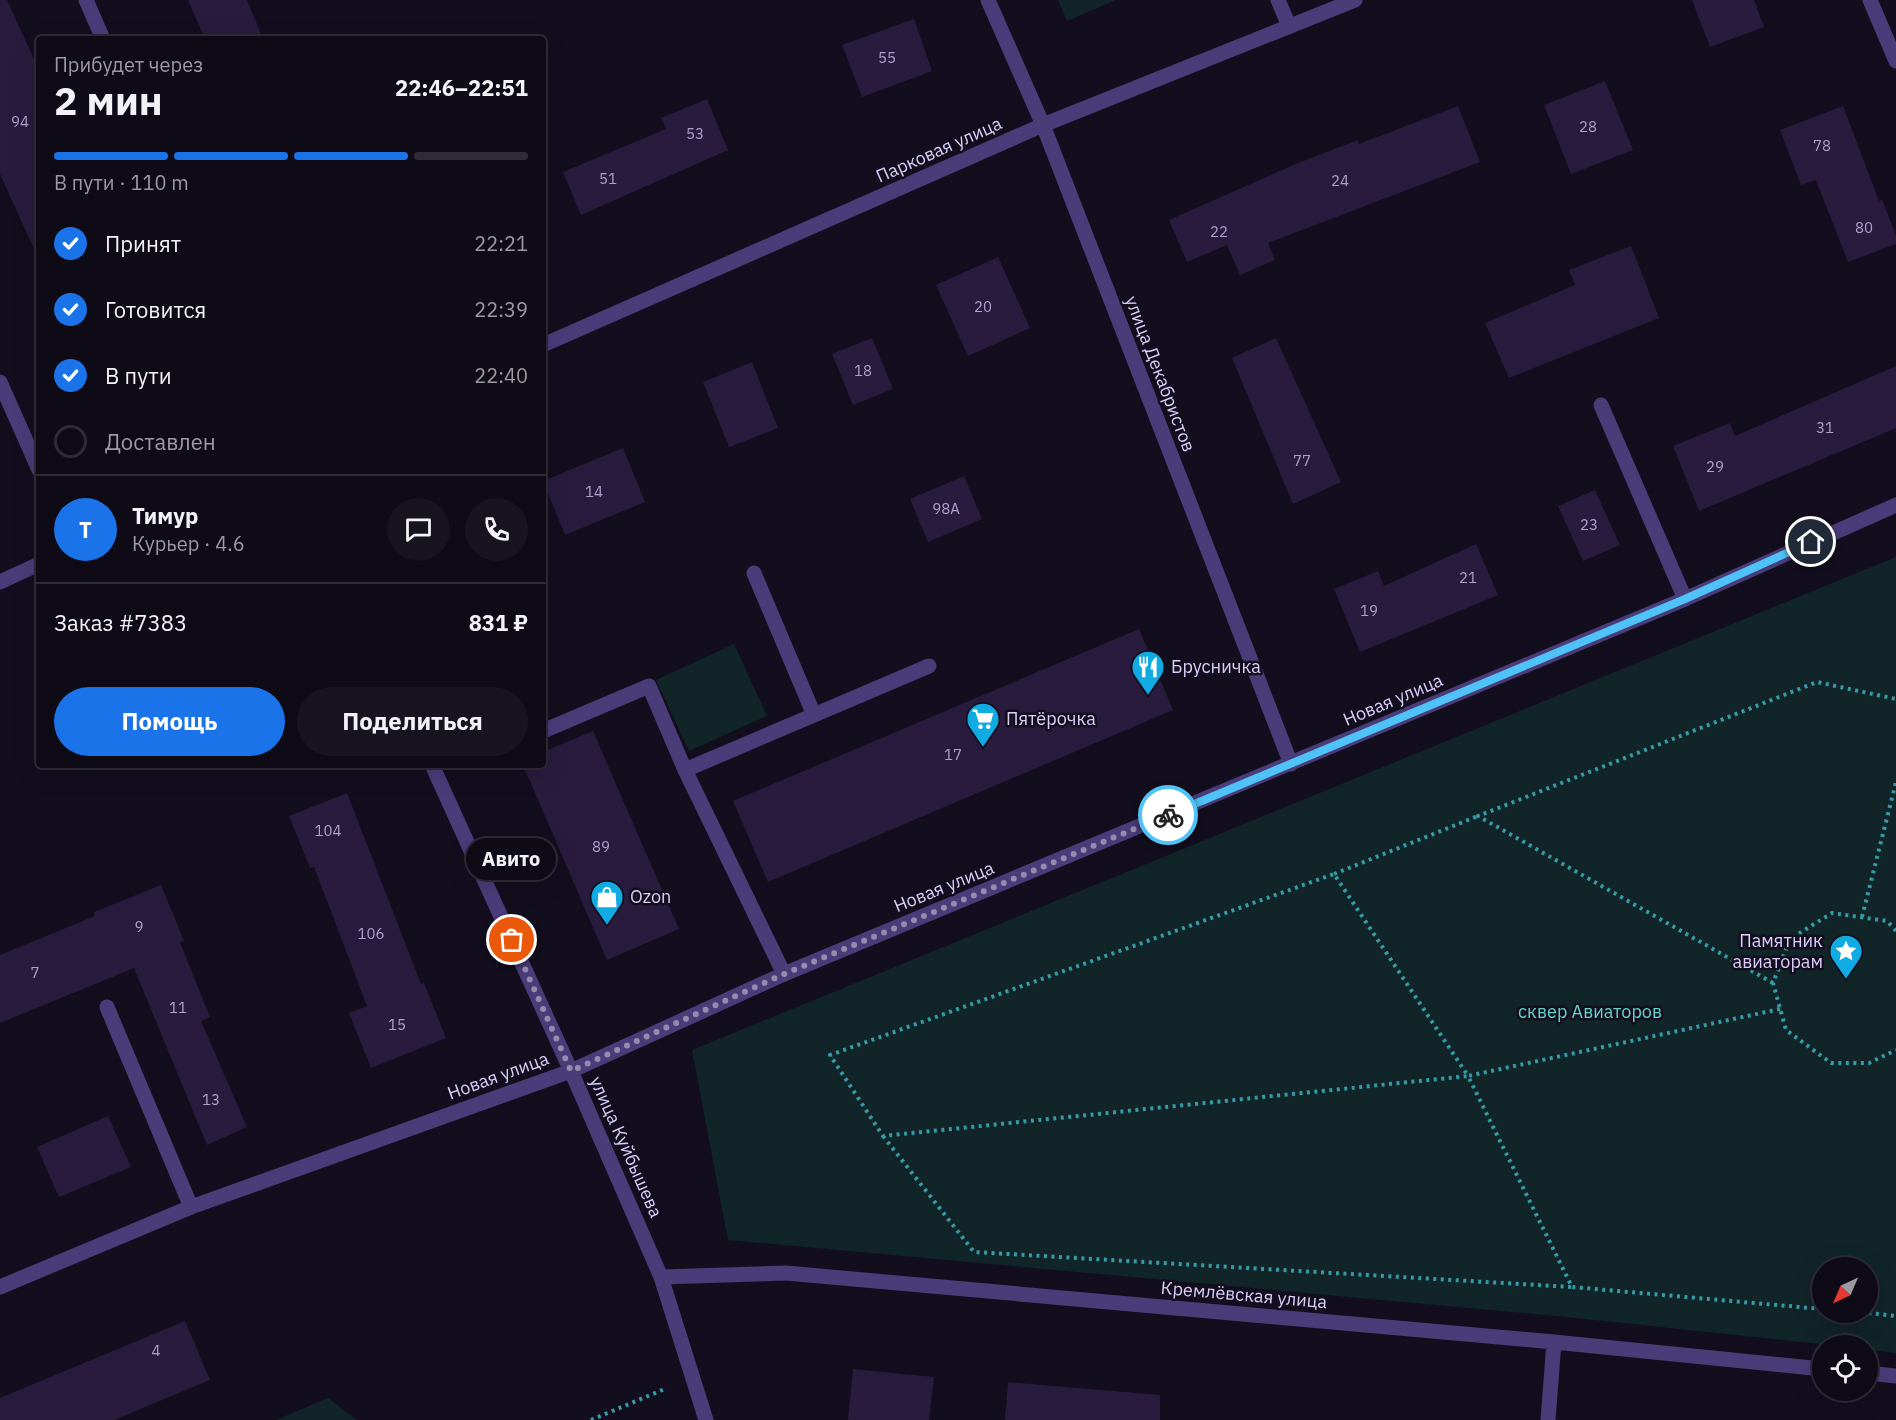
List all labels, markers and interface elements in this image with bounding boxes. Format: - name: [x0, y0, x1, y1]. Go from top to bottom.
- house number: 55: [878, 48, 896, 67]
- text: Прибудет через: [54, 51, 203, 78]
- text: 22:46–22:51: [395, 73, 528, 102]
- text: 2 мин: [54, 75, 163, 126]
- street label: Парковая улица: [872, 111, 1006, 188]
- house number: 94: [11, 112, 29, 131]
- house number: 28: [1579, 117, 1597, 136]
- house number: 53: [686, 124, 704, 143]
- house number: 78: [1813, 136, 1831, 155]
- text: В пути · 110 m: [54, 169, 189, 196]
- house number: 51: [599, 169, 617, 188]
- house number: 24: [1331, 171, 1349, 190]
- house number: 80: [1855, 218, 1873, 237]
- house number: 22: [1210, 222, 1228, 241]
- icon: check: [54, 227, 87, 260]
- text: Принят: [105, 229, 181, 258]
- text: 22:21: [474, 230, 528, 257]
- icon: check: [54, 293, 87, 326]
- street label: улица Декабристов: [1120, 293, 1201, 455]
- text: Готовится: [105, 295, 206, 324]
- text: 22:39: [474, 296, 528, 323]
- house number: 20: [974, 297, 992, 316]
- icon: check: [54, 359, 87, 392]
- text: В пути: [105, 361, 172, 390]
- house number: 18: [854, 361, 872, 380]
- text: 22:40: [474, 362, 528, 389]
- house number: 31: [1816, 418, 1834, 437]
- text: Доставлен: [105, 427, 216, 456]
- house number: 77: [1293, 451, 1311, 470]
- house number: 29: [1706, 457, 1724, 476]
- house number: 14: [585, 482, 603, 501]
- button: chat: [387, 498, 450, 561]
- button: phone: [465, 498, 528, 561]
- house number: 98А: [932, 499, 960, 518]
- text: Тимур: [132, 501, 198, 530]
- text: Т: [79, 515, 92, 544]
- house number: 23: [1580, 515, 1598, 534]
- pin: [1785, 516, 1836, 567]
- icon: home: [1794, 525, 1827, 558]
- text: Курьер · 4.6: [132, 530, 245, 557]
- house number: 21: [1459, 568, 1477, 587]
- house number: 19: [1360, 601, 1378, 620]
- text: Заказ #7383: [54, 608, 187, 637]
- text: 831 ₽: [469, 608, 528, 637]
- restaurant icon: Брусничка: [1130, 649, 1166, 696]
- place label: Брусничка: [1171, 655, 1261, 678]
- street label: Новая улица: [1339, 668, 1446, 731]
- button: Помощь: [54, 687, 285, 756]
- button: Поделиться: [297, 687, 528, 756]
- supermarket icon: Пятёрочка: [965, 701, 1001, 748]
- place label: Пятёрочка: [1006, 707, 1096, 730]
- house number: 17: [944, 745, 962, 764]
- courier: [1138, 785, 1198, 845]
- icon: bike: [1152, 799, 1185, 832]
- house number: 104: [314, 821, 342, 840]
- house number: 89: [592, 837, 610, 856]
- callout: Авито: [467, 838, 557, 880]
- text: Авито: [482, 845, 540, 872]
- street label: Новая улица: [890, 856, 998, 917]
- shop icon: Ozon: [589, 879, 625, 926]
- place label: Ozon: [630, 885, 671, 908]
- pin: [486, 914, 537, 965]
- house number: 9: [134, 917, 144, 936]
- icon: bag: [495, 923, 528, 956]
- house number: 106: [357, 924, 385, 943]
- place label: Памятник авиаторам: [1733, 929, 1823, 973]
- place icon: Памятник авиаторам: [1828, 933, 1864, 980]
- house number: 7: [30, 963, 40, 982]
- house number: 11: [169, 998, 187, 1017]
- park label: сквер Авиаторов: [1518, 1000, 1662, 1023]
- house number: 15: [388, 1015, 406, 1034]
- street label: Новая улица: [444, 1046, 552, 1104]
- street label: улица Куйбышева: [585, 1073, 668, 1221]
- house number: 13: [202, 1090, 220, 1109]
- north arrow: [1812, 1257, 1878, 1323]
- map controls: [1812, 1257, 1878, 1401]
- street label: Кремлёвская улица: [1160, 1276, 1329, 1313]
- button: locate: [1812, 1335, 1878, 1401]
- house number: 4: [151, 1341, 161, 1360]

